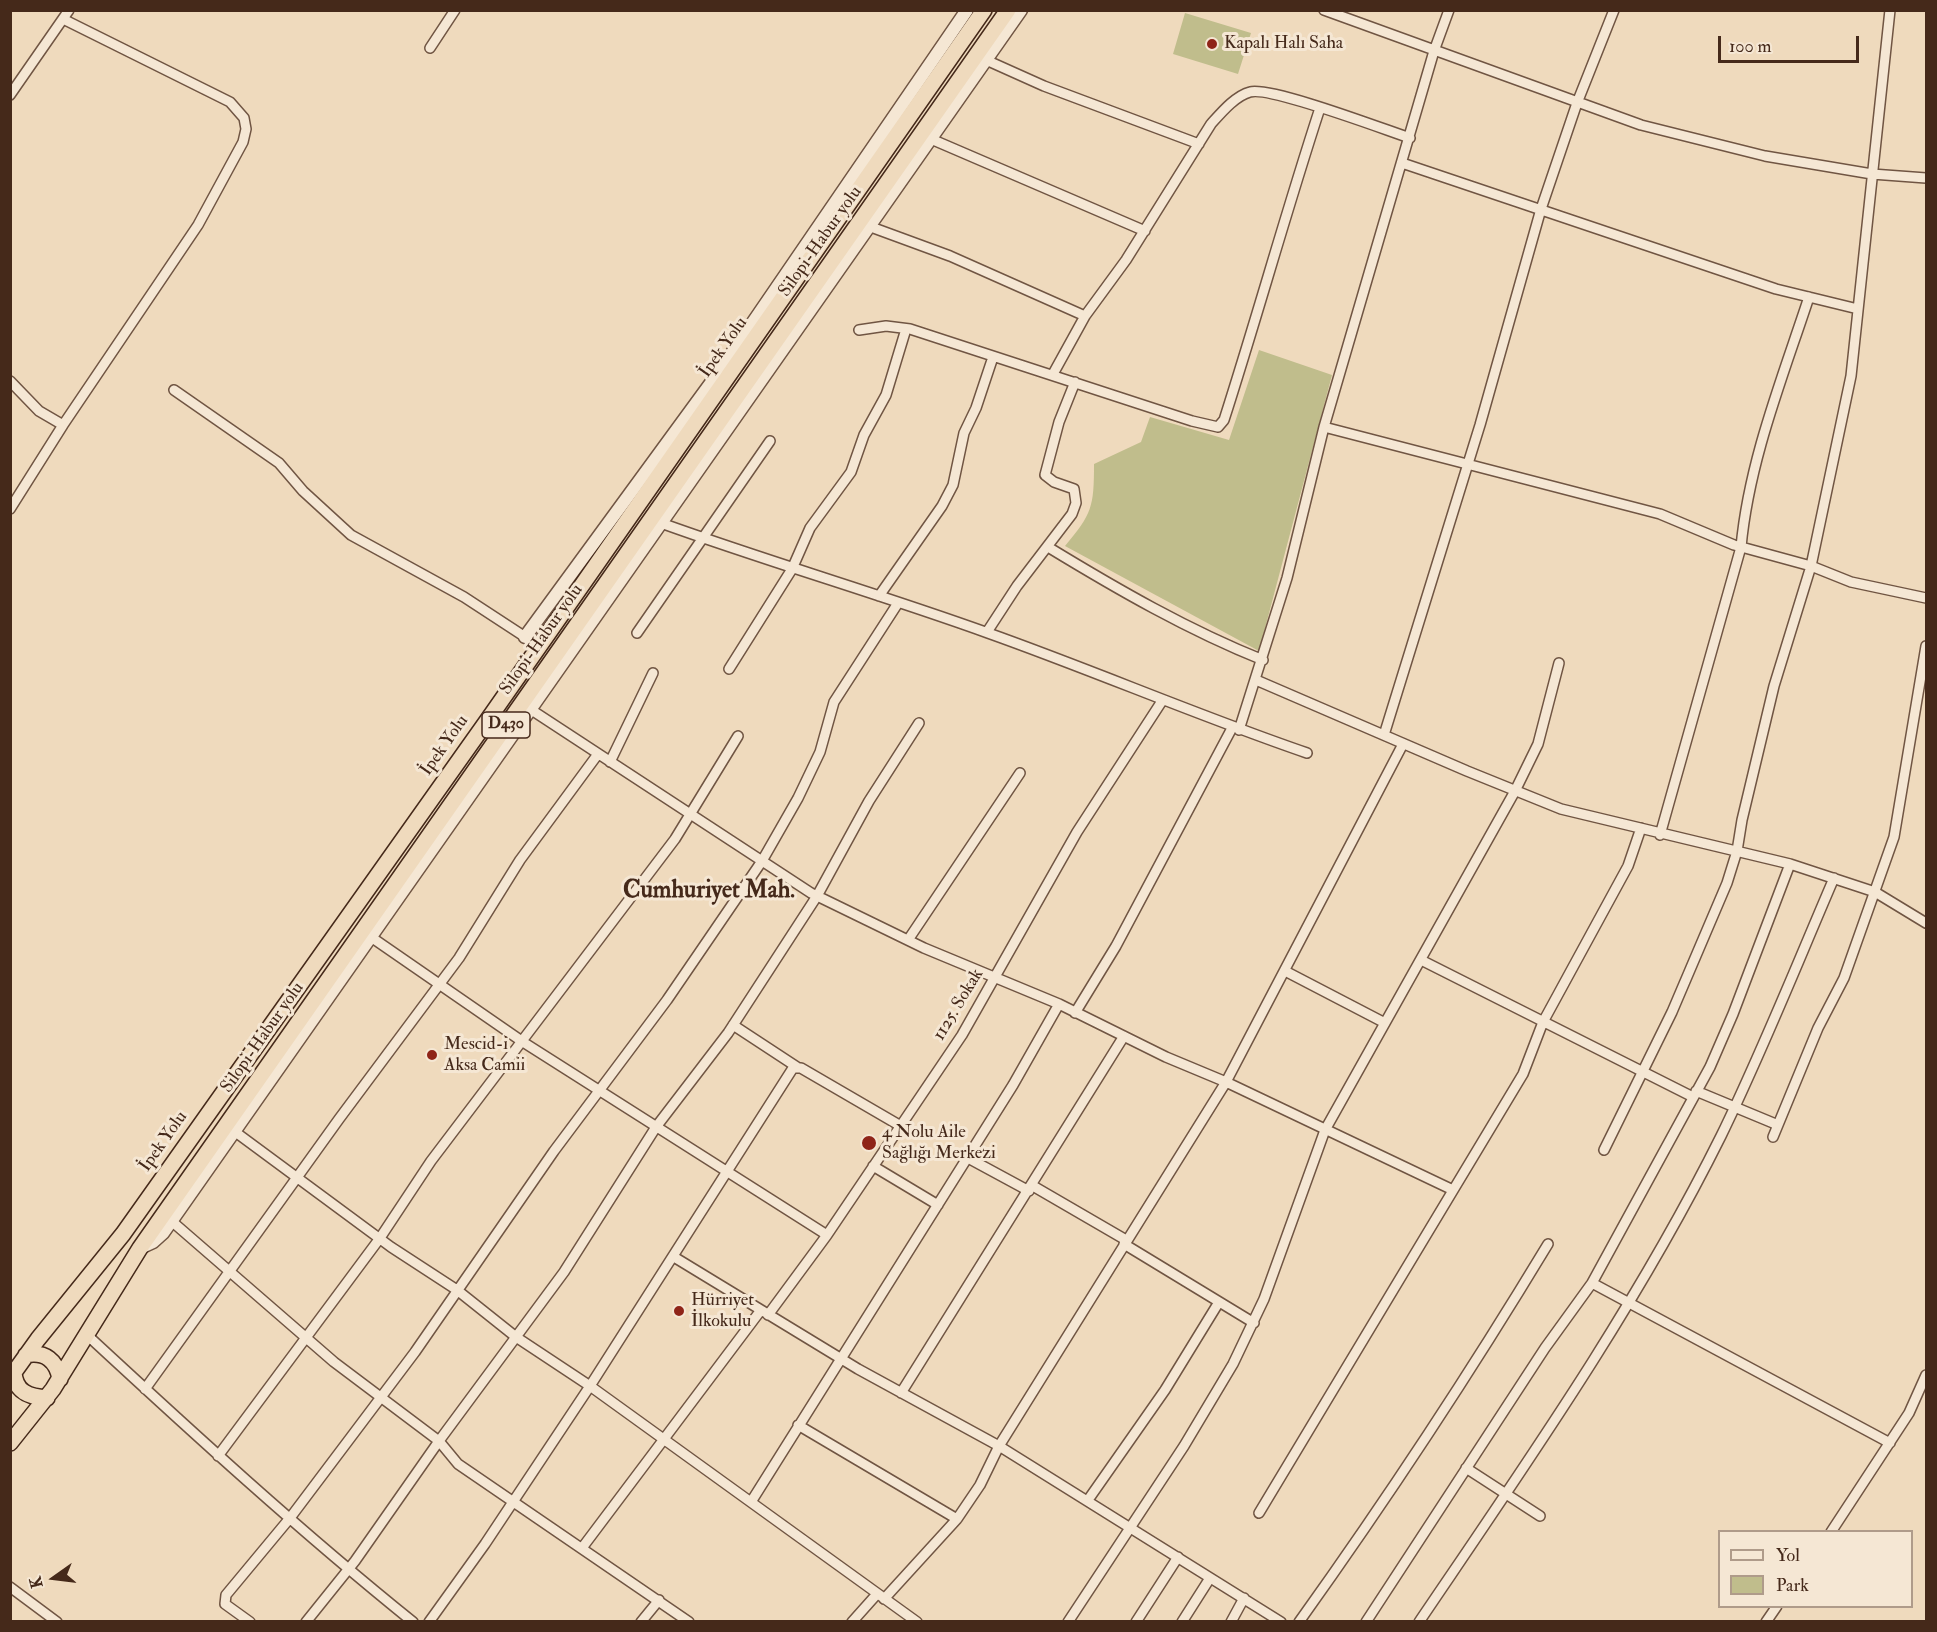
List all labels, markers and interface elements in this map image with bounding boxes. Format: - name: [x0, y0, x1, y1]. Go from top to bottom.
- scale bar: [1721, 24, 1862, 62]
- place label: Kapalı Halı Saha: [1224, 33, 1343, 55]
- text: 100 m: [1729, 35, 1772, 58]
- marker: Kapalı Halı Saha: [1205, 37, 1219, 51]
- street label: Silopi-Habur yolu: [775, 182, 867, 302]
- street label: İpek Yolu: [695, 313, 753, 383]
- street label: Silopi-Habur yolu: [496, 580, 588, 700]
- street label: İpek Yolu: [416, 711, 474, 781]
- road number: D430: [482, 712, 530, 738]
- district label: Cumhuriyet Mah.: [623, 878, 795, 906]
- street label: 1125. Sokak: [929, 965, 989, 1045]
- street label: Silopi-Habur yolu: [217, 978, 309, 1098]
- place label: Mescid-i Aksa Camii: [444, 1034, 525, 1076]
- marker: Mescid-i Aksa Camii: [425, 1048, 439, 1062]
- street label: İpek Yolu: [135, 1107, 193, 1177]
- place label: 4 Nolu Aile Sağlığı Merkezi: [882, 1122, 996, 1164]
- marker: 4 Nolu Aile Sağlığı Merkezi: [860, 1134, 878, 1152]
- place label: Hürriyet İlkokulu: [691, 1290, 754, 1332]
- marker: Hürriyet İlkokulu: [672, 1304, 686, 1318]
- legend: [1718, 1530, 1913, 1608]
- text: Yol: [1776, 1544, 1800, 1567]
- north arrow: [24, 1548, 84, 1608]
- text: Park: [1776, 1574, 1809, 1597]
- text: K: [25, 1575, 48, 1590]

